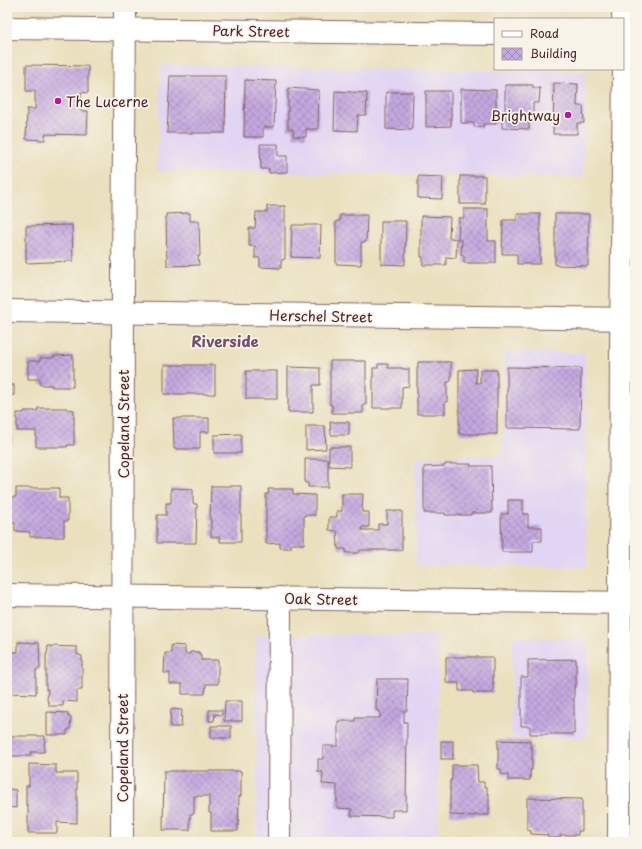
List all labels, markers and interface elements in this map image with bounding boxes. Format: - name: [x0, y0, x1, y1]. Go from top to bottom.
- legend: [494, 18, 624, 70]
- street label: Park Street: [212, 20, 290, 42]
- text: Road: [530, 24, 559, 42]
- text: Building: [530, 44, 577, 62]
- place label: The Lucerne: [66, 91, 149, 112]
- marker: The Lucerne: [53, 96, 63, 106]
- place label: Brightway: [491, 105, 560, 126]
- marker: Brightway: [563, 110, 573, 120]
- street label: Herschel Street: [269, 305, 373, 327]
- district label: Riverside: [191, 329, 259, 352]
- street label: Copeland Street: [113, 369, 134, 479]
- street label: Oak Street: [284, 588, 358, 610]
- street label: Copeland Street: [112, 693, 133, 803]

